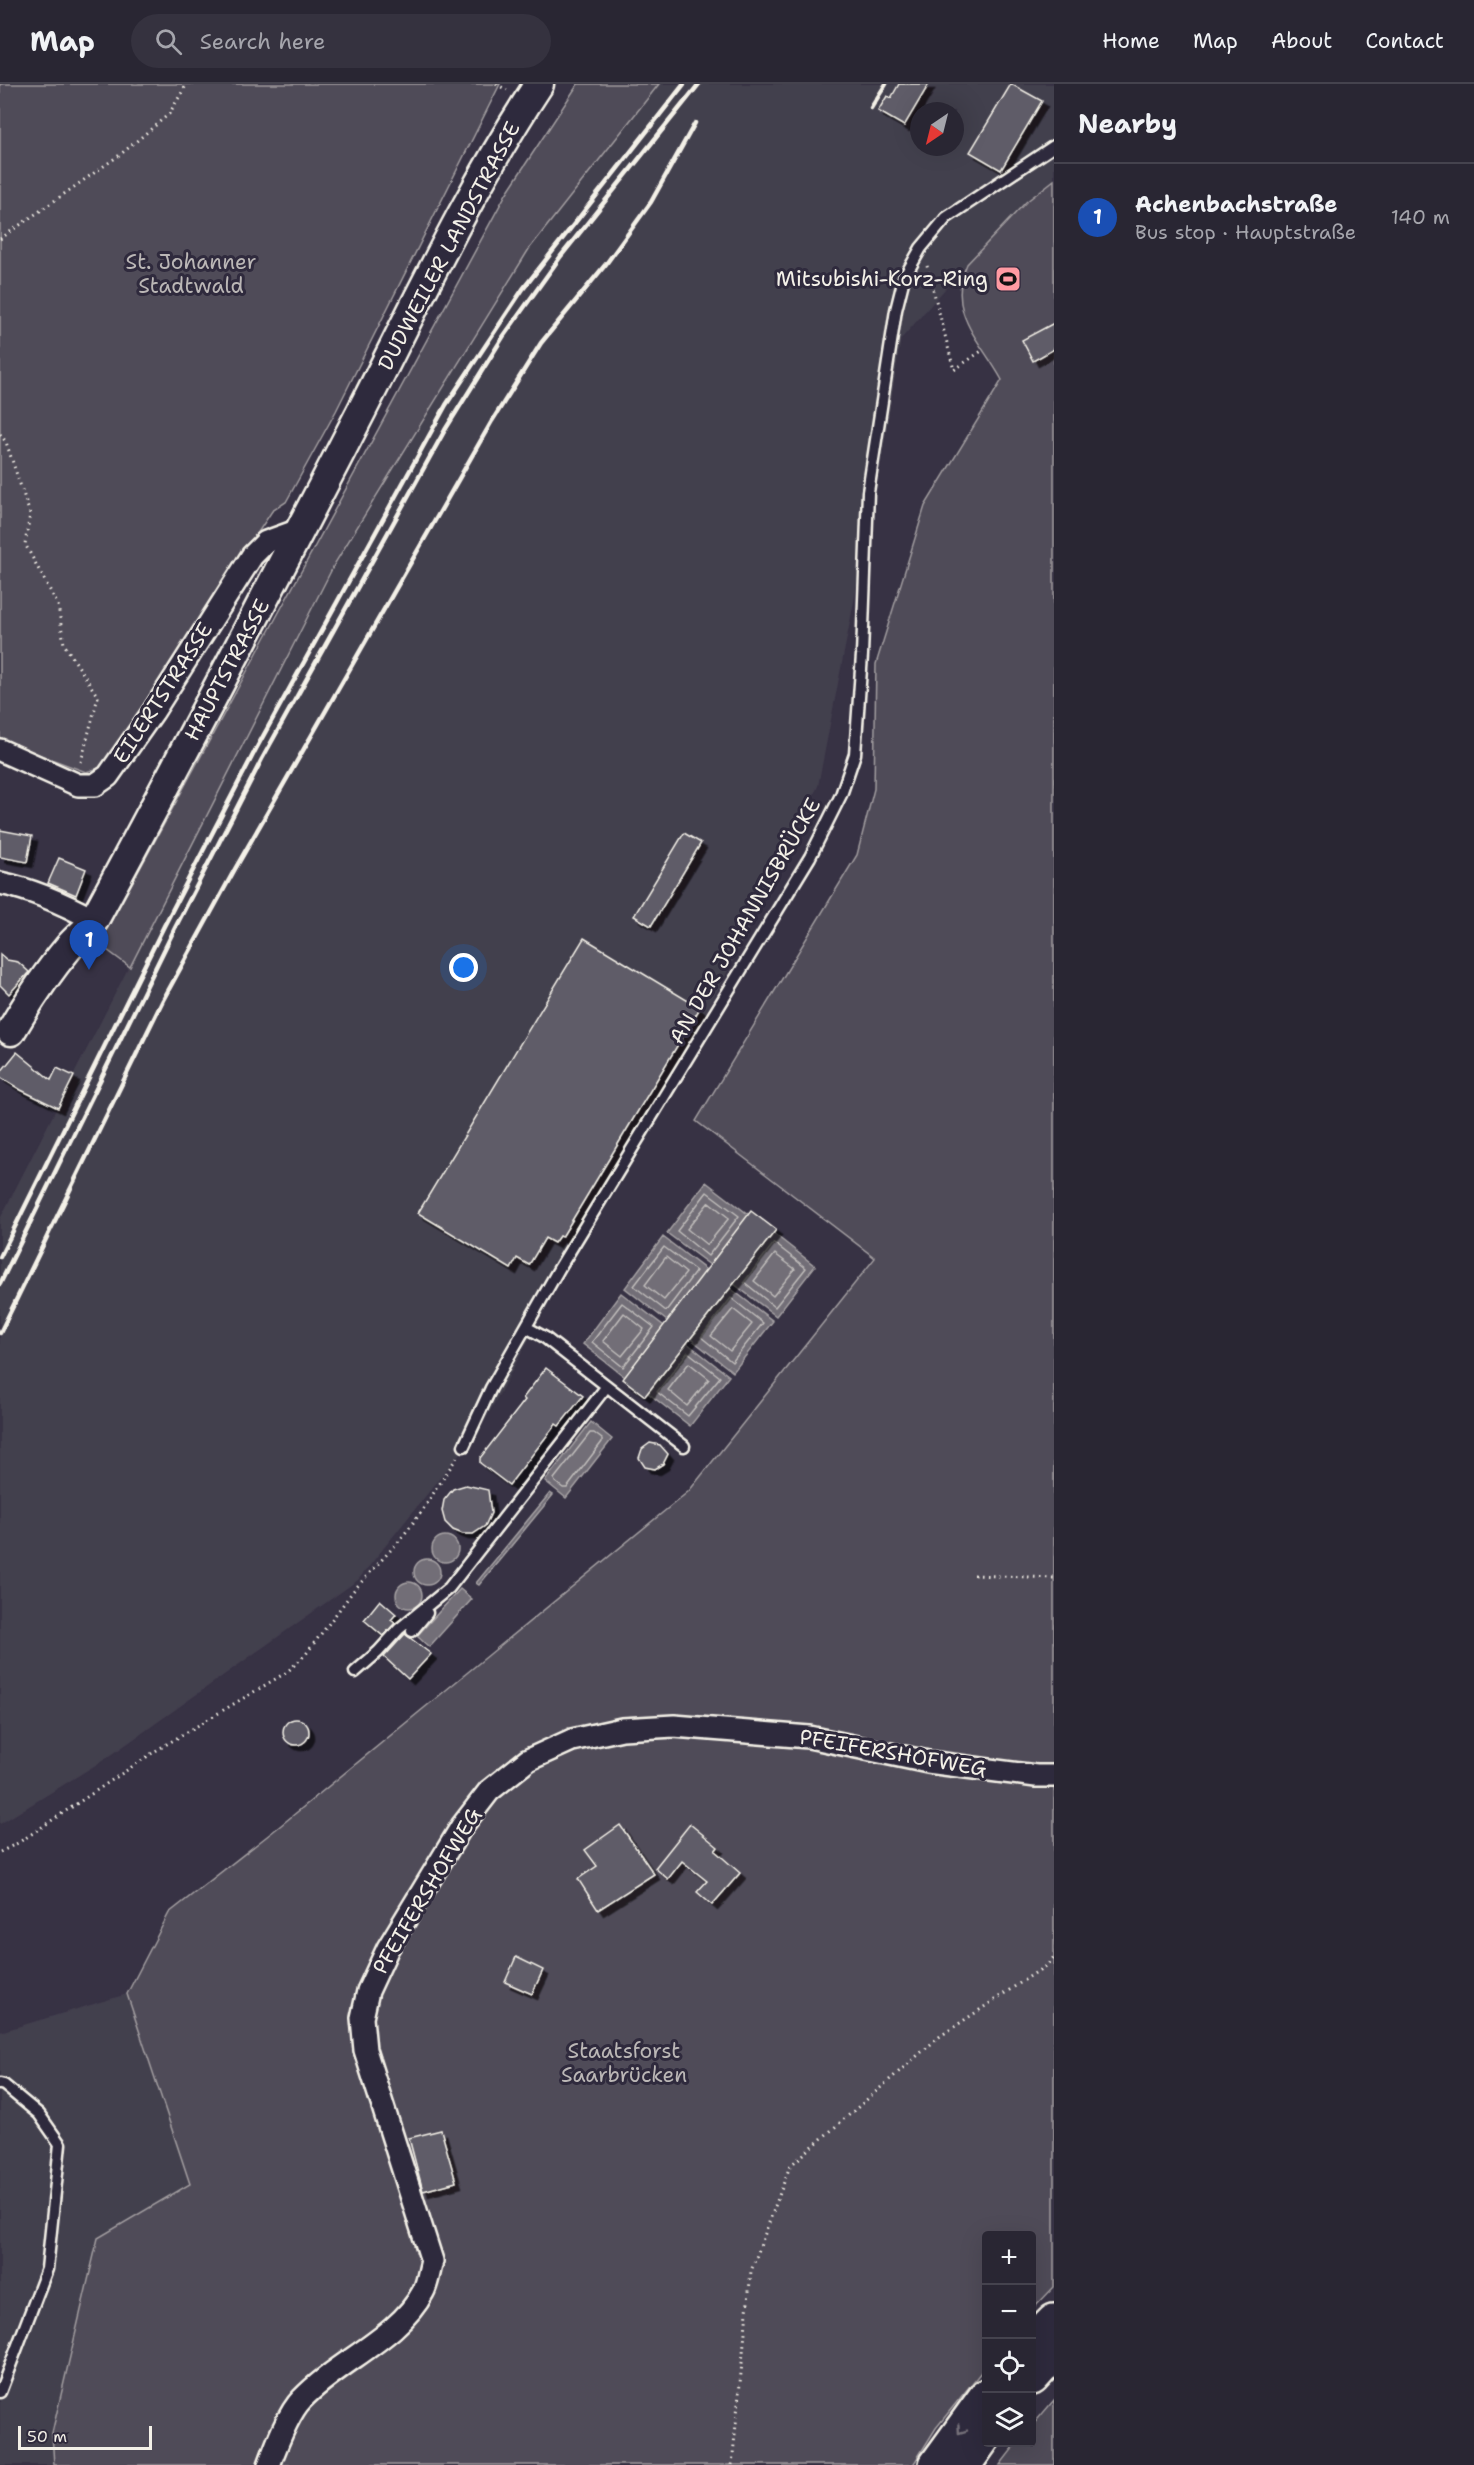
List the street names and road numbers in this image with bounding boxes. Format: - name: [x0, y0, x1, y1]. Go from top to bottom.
- street label: DUDWEILER LANDSTRASSE: [371, 117, 527, 375]
- street label: HAUPTSTRASSE: [178, 594, 276, 746]
- street label: EILERTSTRASSE: [107, 617, 219, 769]
- street label: AN DER JOHANNISBRÜCKE: [663, 793, 827, 1049]
- street label: PFEIFERSHOFWEG: [797, 1723, 989, 1783]
- street label: PFEIFERSHOFWEG: [366, 1802, 488, 1979]

